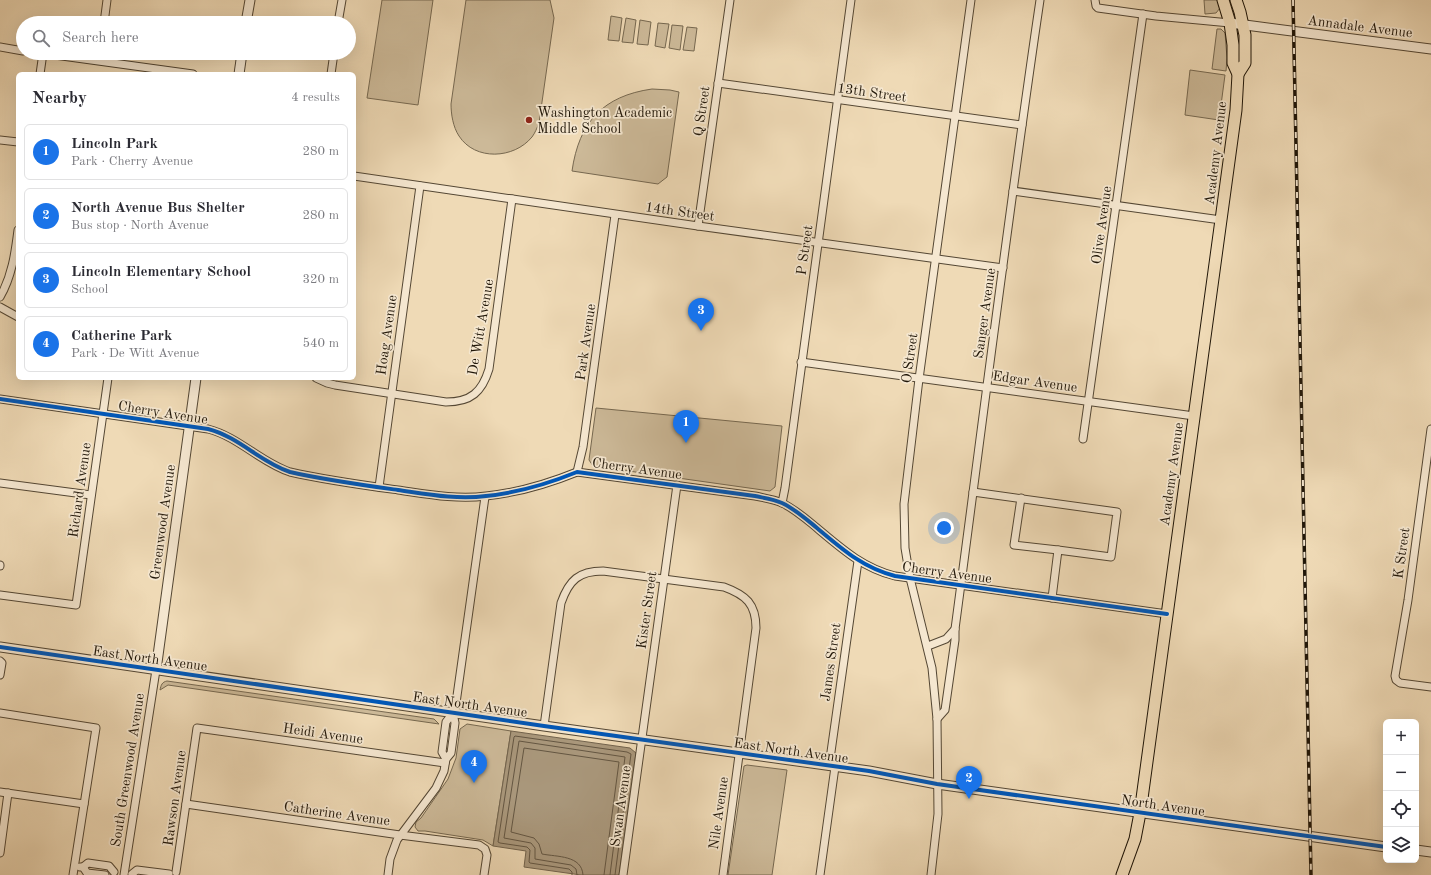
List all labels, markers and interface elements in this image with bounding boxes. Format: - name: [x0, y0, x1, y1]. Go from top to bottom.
- street label: Annadale Avenue: [1307, 14, 1413, 40]
- search box: [16, 16, 356, 60]
- icon: search: [30, 27, 52, 49]
- text: Search here: [62, 31, 139, 46]
- street label: 13th Street: [836, 81, 907, 105]
- street label: Q Street: [692, 85, 712, 137]
- text: Nearby: [32, 90, 87, 107]
- text: 4 results: [291, 91, 340, 104]
- street label: Academy Avenue: [1203, 100, 1229, 206]
- place label: Washington Academic Middle School: [537, 106, 672, 136]
- marker: Washington Academic Middle School: [524, 115, 534, 125]
- text: Lincoln Park: [71, 137, 158, 152]
- text: 1: [42, 145, 50, 158]
- text: 280 m: [302, 145, 339, 158]
- text: Park · Cherry Avenue: [71, 155, 193, 168]
- street label: Olive Avenue: [1090, 185, 1114, 265]
- street label: 14th Street: [644, 200, 715, 224]
- text: North Avenue Bus Shelter: [71, 201, 245, 216]
- text: 2: [42, 209, 50, 222]
- text: 280 m: [302, 209, 339, 222]
- text: Bus stop · North Avenue: [71, 219, 209, 232]
- street label: P Street: [795, 224, 815, 276]
- text: Lincoln Elementary School: [71, 265, 251, 280]
- street label: Sanger Avenue: [972, 267, 998, 359]
- text: 3: [42, 273, 50, 286]
- text: 320 m: [302, 273, 339, 286]
- street label: De Witt Avenue: [466, 278, 496, 376]
- text: School: [71, 283, 108, 296]
- street label: Hoag Avenue: [374, 294, 400, 376]
- pin: 3: [688, 298, 714, 331]
- street label: Park Avenue: [574, 303, 598, 381]
- text: Catherine Park: [71, 329, 172, 344]
- street label: O Street: [900, 332, 920, 384]
- text: 4: [42, 337, 50, 350]
- text: 540 m: [302, 337, 339, 350]
- text: Park · De Witt Avenue: [71, 347, 199, 360]
- street label: Edgar Avenue: [992, 369, 1078, 395]
- street label: Cherry Avenue: [117, 399, 209, 427]
- pin: 1: [673, 410, 699, 443]
- street label: Academy Avenue: [1158, 421, 1186, 527]
- street label: Richard Avenue: [66, 442, 94, 539]
- street label: Cherry Avenue: [591, 456, 683, 482]
- street label: Greenwood Avenue: [148, 464, 178, 581]
- your location: [934, 518, 954, 538]
- street label: K Street: [1391, 527, 1413, 580]
- street label: Cherry Avenue: [901, 560, 993, 586]
- street label: Kister Street: [635, 570, 659, 650]
- street label: James Street: [819, 622, 843, 702]
- street label: East North Avenue: [92, 644, 208, 674]
- street label: East North Avenue: [412, 690, 528, 720]
- street label: South Greenwood Avenue: [109, 692, 147, 848]
- map controls: [1383, 719, 1419, 863]
- button: +: [1383, 719, 1419, 755]
- street label: Heidi Avenue: [282, 721, 364, 747]
- street label: East North Avenue: [733, 736, 849, 766]
- street label: Rawson Avenue: [161, 749, 189, 847]
- pin: 4: [461, 750, 487, 783]
- button: −: [1383, 755, 1419, 791]
- street label: Swan Avenue: [608, 765, 634, 848]
- pin: 2: [956, 766, 982, 799]
- street label: Nile Avenue: [707, 776, 731, 850]
- button: locate: [1383, 791, 1419, 827]
- street label: North Avenue: [1120, 793, 1206, 819]
- street label: Catherine Avenue: [283, 800, 391, 828]
- button: layers: [1383, 827, 1419, 863]

